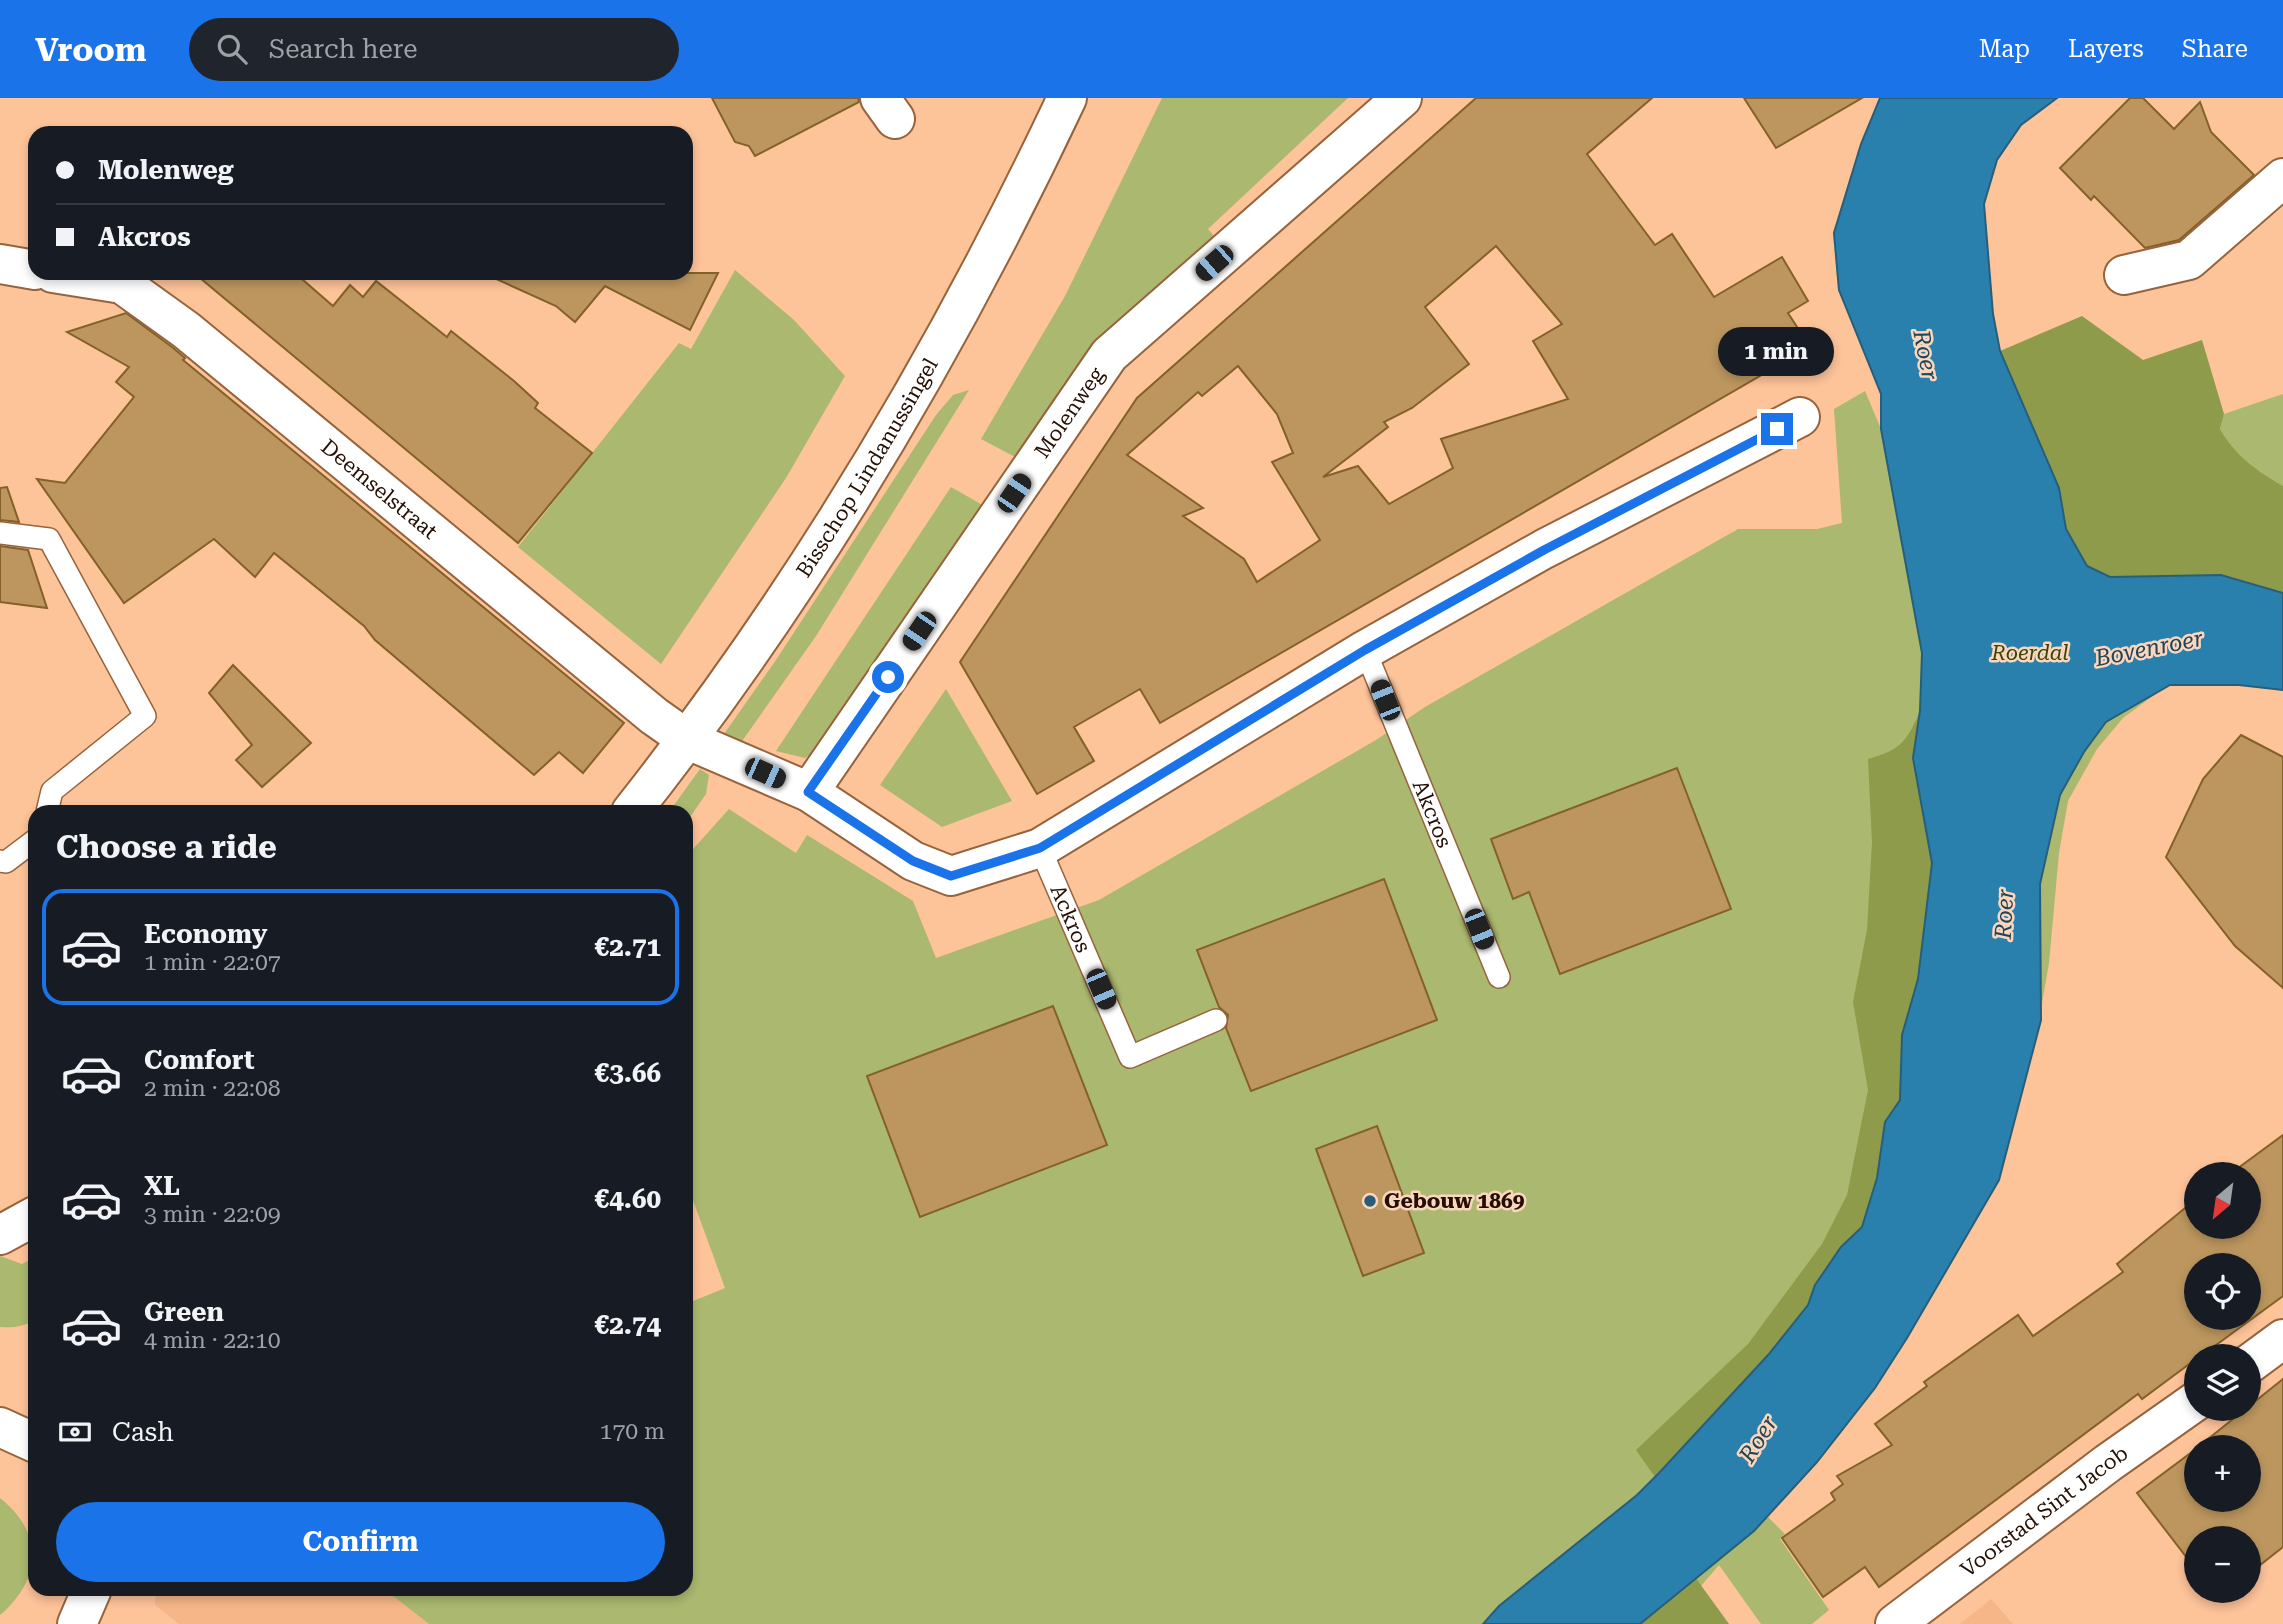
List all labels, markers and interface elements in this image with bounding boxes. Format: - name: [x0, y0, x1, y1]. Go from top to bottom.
- search box: [189, 18, 679, 81]
- text: Vroom: [35, 30, 147, 69]
- icon: search: [213, 30, 251, 68]
- text: Search here: [269, 34, 418, 64]
- text: Map: [1979, 35, 2030, 63]
- text: Layers: [2068, 35, 2144, 63]
- text: Share: [2182, 35, 2248, 63]
- text: Molenweg: [98, 155, 234, 185]
- text: Akcros: [98, 222, 191, 252]
- car: [1192, 241, 1237, 285]
- water label: Roer: [1907, 327, 1944, 383]
- callout: 1 min: [1719, 328, 1835, 376]
- text: 1 min: [1744, 338, 1808, 365]
- street label: Bisschop Lindanussingel: [792, 354, 943, 582]
- street label: Molenweg: [1030, 363, 1109, 463]
- route end: [1761, 413, 1793, 445]
- street label: Deemselstraat: [316, 435, 442, 544]
- car: [994, 470, 1035, 516]
- car: [899, 608, 940, 654]
- water label: Bovenroer: [2092, 625, 2206, 672]
- park label: Roerdal: [1990, 641, 2069, 665]
- route start: [872, 661, 904, 693]
- car: [1368, 677, 1403, 723]
- car: [742, 755, 789, 791]
- street label: Akcros: [1408, 776, 1457, 851]
- text: Choose a ride: [56, 828, 277, 866]
- street label: Ackros: [1045, 881, 1096, 956]
- water label: Roer: [1990, 888, 2019, 941]
- car: [1462, 906, 1497, 952]
- icon: car: [60, 916, 123, 979]
- text: Economy: [144, 919, 267, 949]
- text: €2.71: [595, 932, 661, 962]
- text: 1 min · 22:07: [144, 949, 281, 976]
- car: [1084, 966, 1119, 1012]
- icon: car: [60, 1042, 123, 1105]
- text: Comfort: [144, 1045, 254, 1075]
- text: €3.66: [595, 1058, 661, 1088]
- text: 2 min · 22:08: [144, 1075, 281, 1102]
- north arrow: [2184, 1162, 2261, 1239]
- map controls: [2184, 1162, 2261, 1603]
- icon: car: [60, 1168, 123, 1231]
- text: XL: [144, 1171, 180, 1201]
- text: €4.60: [595, 1184, 661, 1214]
- place label: Gebouw 1869: [1384, 1189, 1525, 1213]
- marker: Gebouw 1869: [1362, 1193, 1378, 1209]
- text: 3 min · 22:09: [144, 1201, 281, 1228]
- button: locate: [2184, 1253, 2261, 1330]
- icon: car: [60, 1294, 123, 1357]
- text: Green: [144, 1297, 224, 1327]
- text: €2.74: [595, 1310, 661, 1340]
- text: 4 min · 22:10: [144, 1327, 281, 1354]
- button: layers: [2184, 1344, 2261, 1421]
- water label: Roer: [1733, 1410, 1783, 1469]
- icon: cash: [56, 1413, 94, 1451]
- text: Cash: [112, 1417, 174, 1447]
- text: 170 m: [600, 1418, 665, 1445]
- button: +: [2184, 1435, 2261, 1512]
- street label: Voorstad Sint Jacob: [1956, 1441, 2132, 1582]
- button: Confirm: [56, 1502, 665, 1582]
- button: −: [2184, 1526, 2261, 1603]

